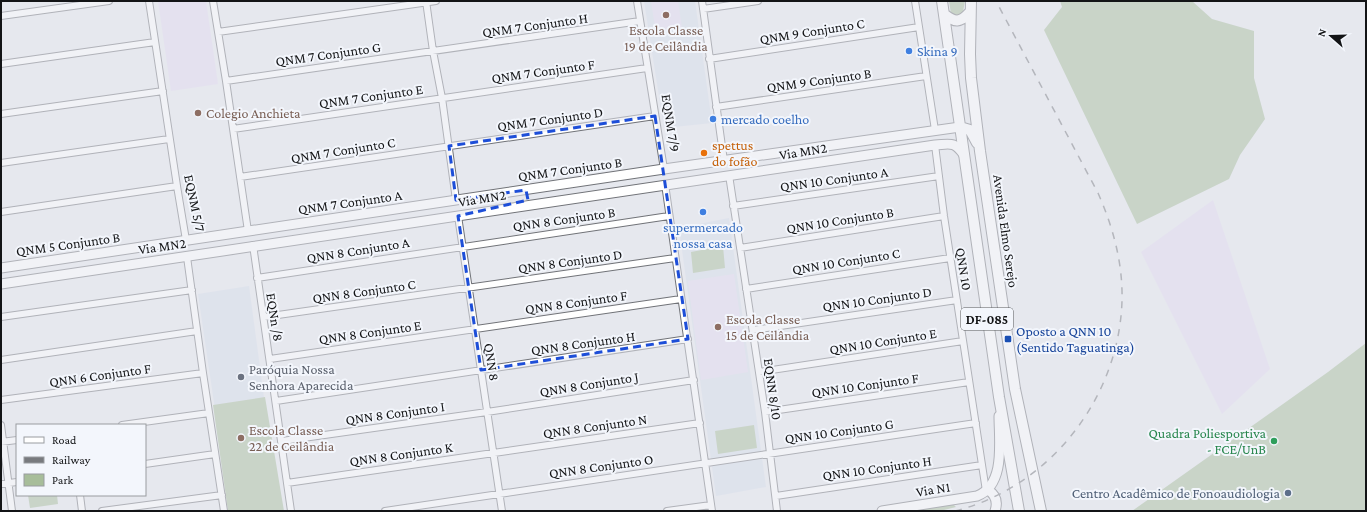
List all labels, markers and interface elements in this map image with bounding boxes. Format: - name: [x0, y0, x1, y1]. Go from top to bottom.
- street label: QNM 7 Conjunto H: [481, 10, 589, 41]
- marker: Escola Classe 19 de Ceilândia: [661, 10, 671, 20]
- street label: QNM 9 Conjunto C: [758, 15, 866, 48]
- north arrow: [1311, 16, 1351, 56]
- place label: Escola Classe 19 de Ceilândia: [624, 22, 708, 54]
- text: N: [1315, 27, 1329, 38]
- street label: QNM 7 Conjunto G: [274, 39, 382, 70]
- place label: Skina 9: [917, 43, 958, 59]
- marker: Skina 9: [904, 46, 914, 56]
- street label: QNM 7 Conjunto F: [490, 56, 596, 87]
- street label: QNM 9 Conjunto B: [766, 65, 873, 96]
- street label: QNM 7 Conjunto E: [318, 81, 424, 112]
- street label: EQNM 7/9: [659, 93, 683, 153]
- street label: QNM 7 Conjunto D: [496, 104, 604, 135]
- place label: Colegio Anchieta: [206, 105, 301, 121]
- marker: Colegio Anchieta: [193, 108, 203, 118]
- place label: mercado coelho: [721, 111, 809, 127]
- marker: mercado coelho: [708, 114, 718, 124]
- street label: QNM 7 Conjunto C: [290, 134, 396, 167]
- place label: spettus do fofão: [712, 137, 758, 169]
- street label: Via MN2: [778, 139, 828, 163]
- marker: spettus do fofão: [699, 148, 709, 158]
- street label: QNM 7 Conjunto B: [517, 154, 623, 185]
- street label: QNN 10 Conjunto A: [779, 164, 889, 195]
- street label: EQNM 5/7: [181, 173, 209, 233]
- street label: Avenida Elmo Serejo: [989, 174, 1022, 289]
- street label: Via MN2: [457, 186, 507, 210]
- street label: QNM 7 Conjunto A: [297, 187, 403, 218]
- street label: QNN 8 Conjunto B: [512, 204, 617, 235]
- street label: QNN 10 Conjunto B: [785, 204, 895, 237]
- marker: supermercado nossa casa: [698, 207, 708, 217]
- place label: supermercado nossa casa: [663, 219, 743, 251]
- street label: QNM 5 Conjunto B: [15, 229, 122, 260]
- street label: QNN 8 Conjunto A: [306, 234, 411, 267]
- street label: Via MN2: [137, 235, 187, 257]
- street label: QNN 10 Conjunto C: [791, 245, 901, 278]
- street label: QNN 8 Conjunto D: [517, 246, 623, 277]
- street label: QNN 10: [953, 247, 975, 292]
- street label: QNN 8 Conjunto C: [311, 276, 417, 307]
- street label: QNN 10 Conjunto D: [821, 283, 933, 316]
- street label: QNN 8 Conjunto F: [524, 287, 628, 318]
- street label: EQNn /8: [263, 292, 287, 342]
- road number: DF-085: [961, 308, 1013, 330]
- place label: Escola Classe 15 de Ceilândia: [726, 311, 810, 343]
- street label: QNN 8 Conjunto E: [318, 317, 423, 348]
- marker: Escola Classe 15 de Ceilândia: [713, 322, 723, 332]
- place label: Oposto a QNN 10 (Sentido Taguatinga): [1016, 323, 1135, 356]
- street label: QNN 10 Conjunto E: [828, 325, 938, 358]
- street label: QNN 8 Conjunto H: [530, 328, 636, 359]
- marker: Oposto a QNN 10 (Sentido Taguatinga): [1003, 334, 1013, 344]
- street label: QNN 8: [481, 342, 503, 382]
- street label: EQNN 8/10: [761, 357, 785, 421]
- street label: QNN 6 Conjunto F: [48, 360, 152, 391]
- place label: Paróquia Nossa Senhora Aparecida: [249, 361, 354, 393]
- street label: QNN 8 Conjunto J: [538, 368, 640, 401]
- street label: QNN 10 Conjunto F: [811, 370, 920, 401]
- marker: Paróquia Nossa Senhora Aparecida: [236, 372, 246, 382]
- street label: QNN 8 Conjunto I: [344, 398, 446, 429]
- street label: QNN 8 Conjunto N: [542, 411, 648, 442]
- street label: QNN 10 Conjunto G: [784, 415, 895, 448]
- place label: Escola Classe 22 de Ceilândia: [249, 422, 335, 454]
- legend: [16, 424, 146, 496]
- place label: Quadra Poliesportiva - FCE/UnB: [1148, 425, 1267, 457]
- text: Road: [52, 433, 77, 447]
- marker: Escola Classe 22 de Ceilândia: [236, 433, 246, 443]
- marker: Quadra Poliesportiva - FCE/UnB: [1269, 436, 1279, 446]
- street label: QNN 8 Conjunto K: [348, 439, 455, 470]
- street label: QNN 8 Conjunto O: [548, 451, 654, 482]
- street label: QNN 10 Conjunto H: [821, 452, 933, 485]
- text: Railway: [52, 453, 91, 467]
- text: Park: [52, 473, 74, 487]
- street label: Via N1: [915, 478, 952, 500]
- place label: Centro Acadêmico de Fonoaudiologia: [1072, 485, 1281, 501]
- marker: Centro Acadêmico de Fonoaudiologia: [1283, 488, 1293, 498]

